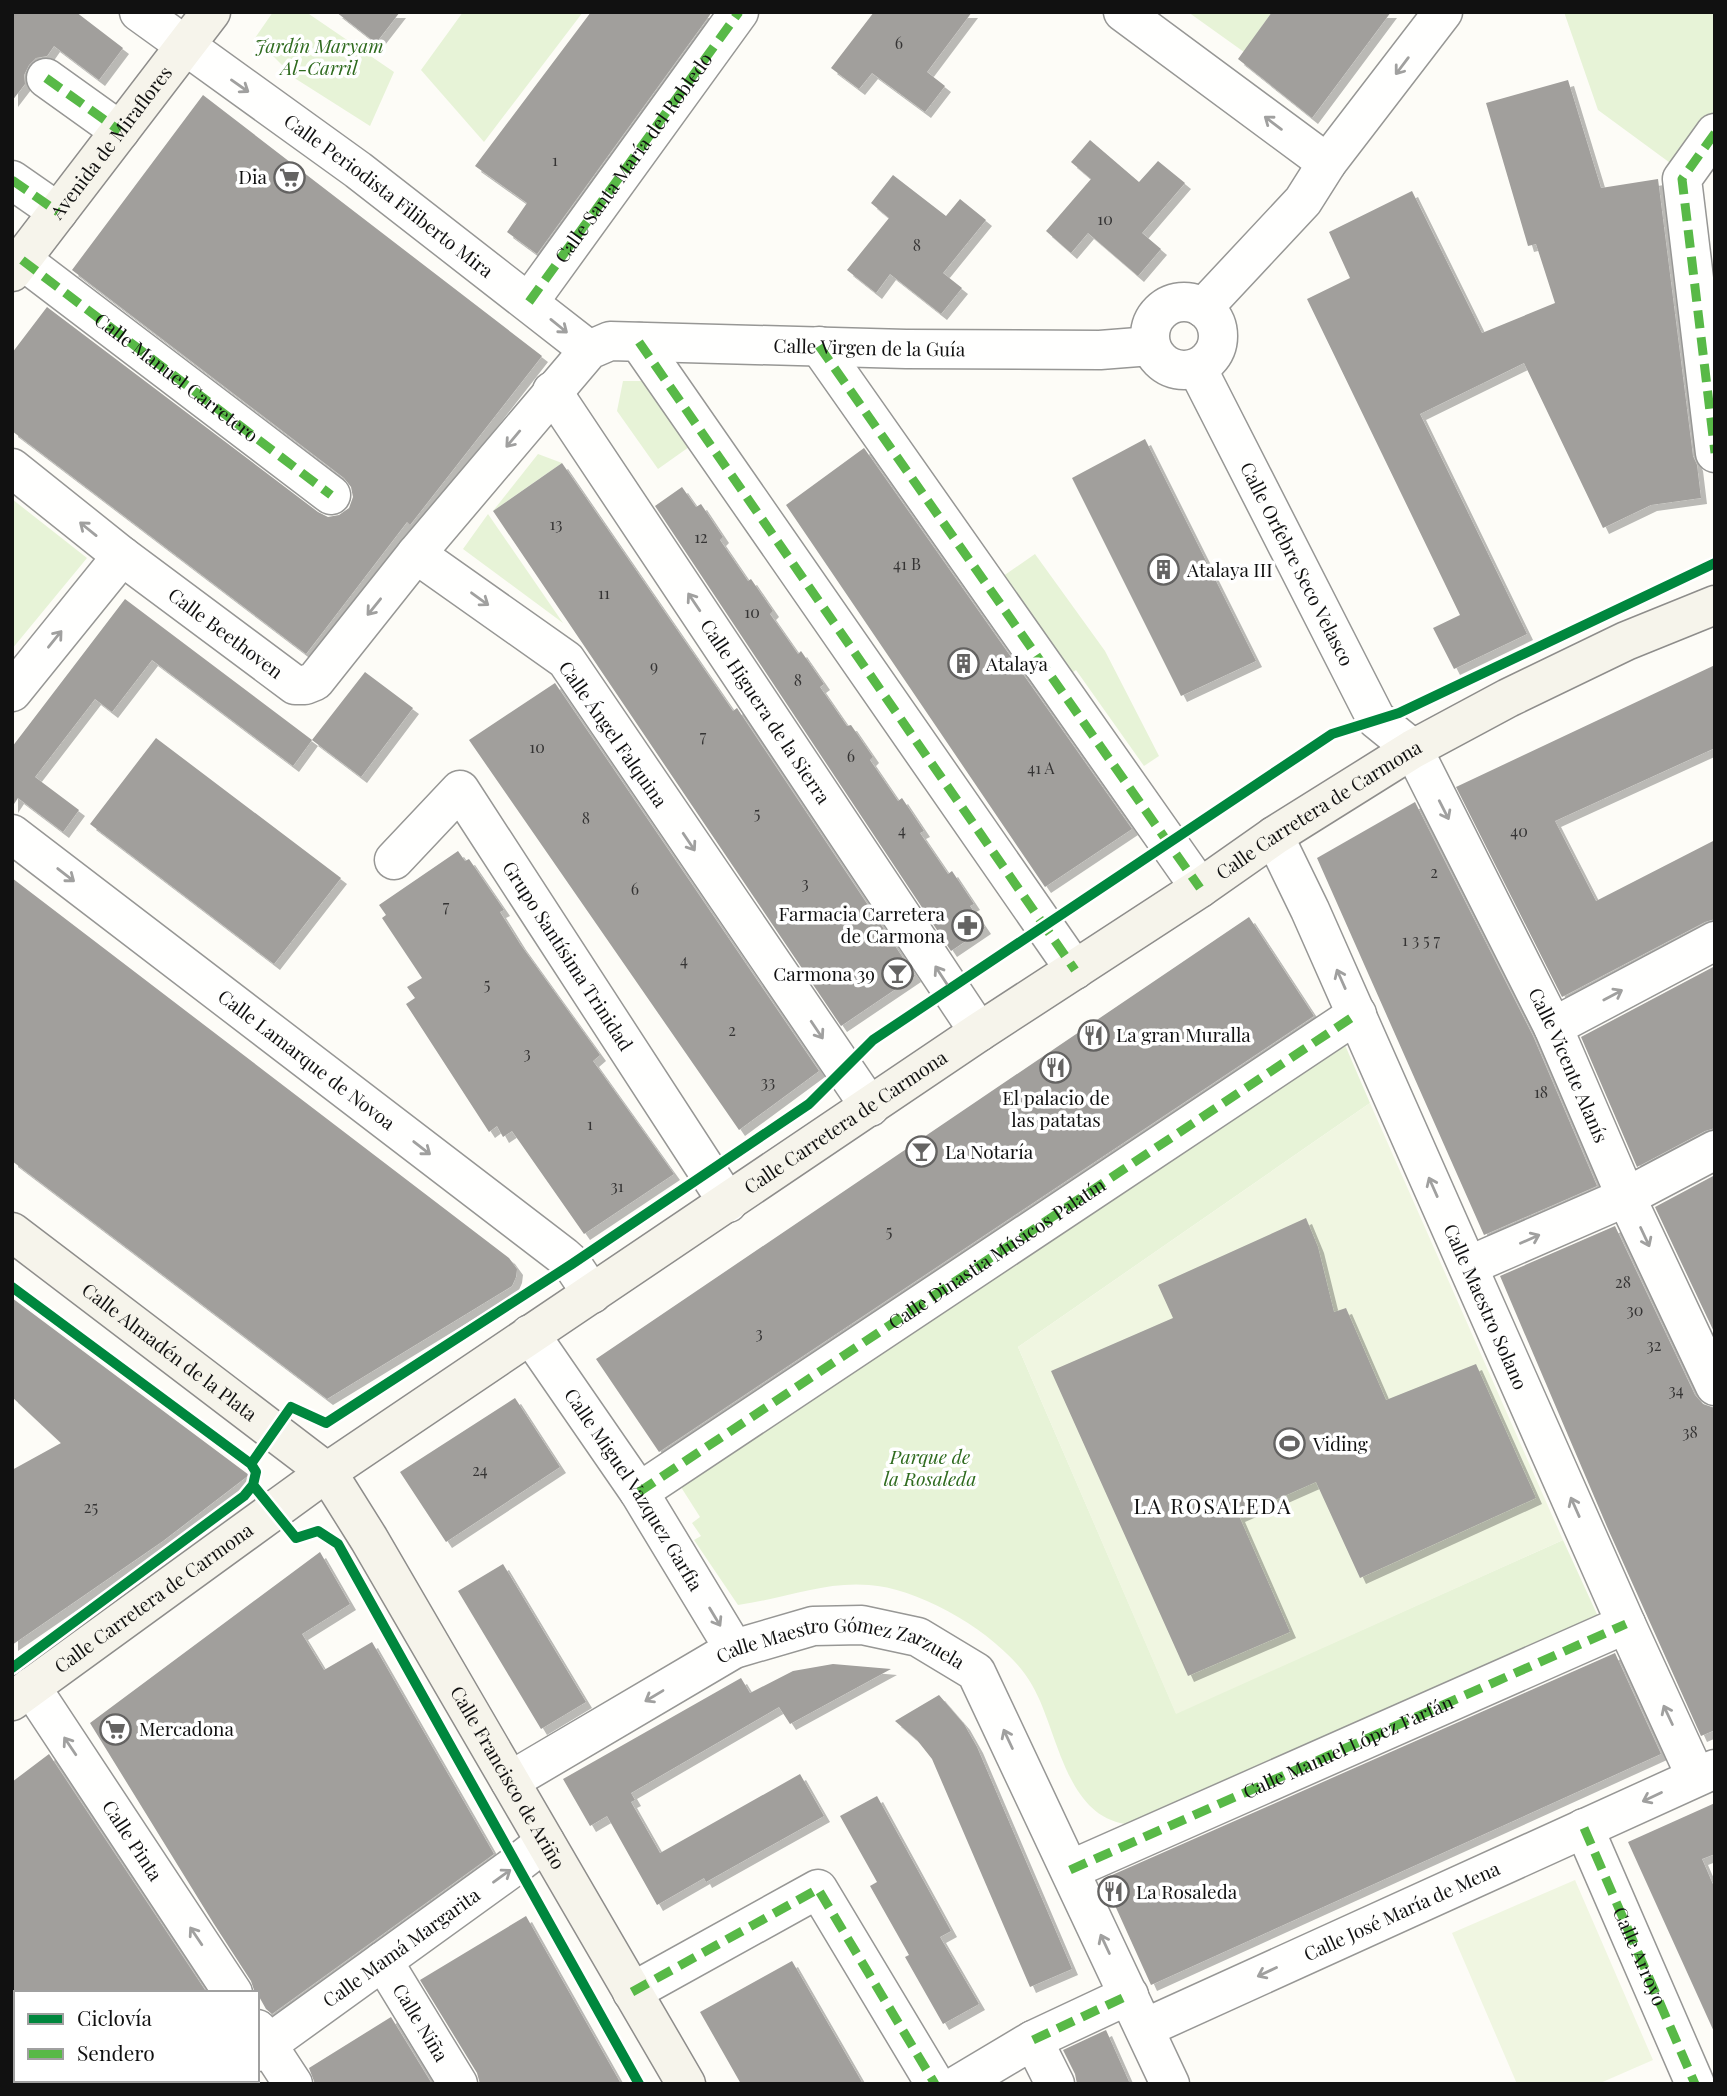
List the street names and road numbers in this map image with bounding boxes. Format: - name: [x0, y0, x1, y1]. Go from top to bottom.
- street label: Calle Santa María del Robledo: [548, 47, 718, 268]
- street label: Avenida de Miraflores: [43, 60, 177, 225]
- street label: Calle Periodista Filiberto Mira: [279, 107, 500, 283]
- street label: Calle Manuel Carretero: [90, 306, 264, 447]
- street label: Calle Virgen de la Guía: [773, 331, 966, 361]
- street label: Calle Orfebre Seco Velasco: [1235, 457, 1361, 670]
- street label: Calle Beethoven: [163, 581, 289, 684]
- street label: Calle Higuera de la Sierra: [695, 613, 837, 809]
- street label: Calle Ángel Falquina: [554, 655, 674, 812]
- street label: Calle Carretera de Carmona: [1210, 733, 1426, 885]
- street label: Grupo Santísima Trinidad: [497, 855, 640, 1055]
- street label: Calle Lamarque de Novoa: [213, 983, 401, 1135]
- street label: Calle Vicente Alanís: [1523, 983, 1615, 1146]
- street label: Calle Carretera de Carmona: [738, 1043, 952, 1199]
- street label: Calle Dinastia Músicos Palatín: [883, 1171, 1111, 1335]
- street label: Calle Maestro Solano: [1438, 1219, 1535, 1393]
- street label: Calle Almadén de la Plata: [77, 1276, 263, 1427]
- street label: Calle Miguel Vazquez Garfia: [559, 1382, 710, 1596]
- street label: Calle Carretera de Carmona: [48, 1516, 258, 1678]
- street label: Calle Maestro Gómez Zarzuela: [710, 1652, 970, 1680]
- street label: Calle Francisco de Ariño: [445, 1681, 572, 1873]
- street label: Calle Manuel López Farfán: [1238, 1688, 1457, 1804]
- street label: Calle Pinta: [97, 1795, 170, 1886]
- street label: Calle José María de Mena: [1299, 1854, 1504, 1966]
- street label: Calle Mamá Margarita: [317, 1881, 485, 2013]
- street label: Calle Arroyo: [1608, 1902, 1674, 2010]
- street label: Calle Niña: [388, 1978, 455, 2066]

